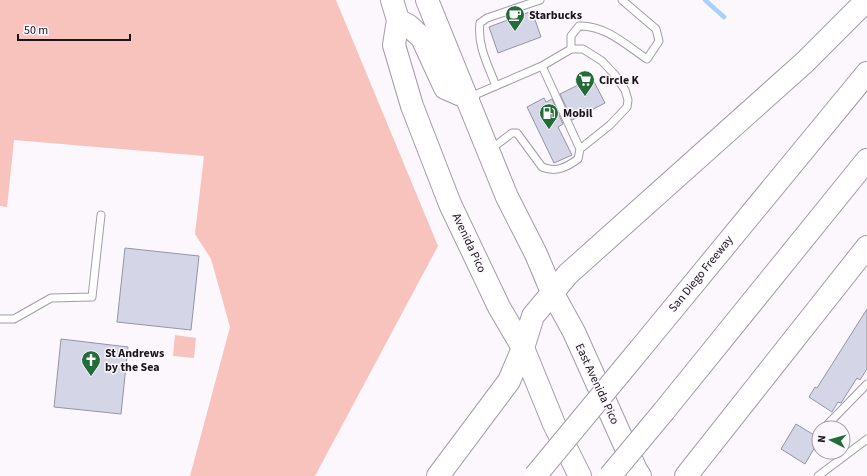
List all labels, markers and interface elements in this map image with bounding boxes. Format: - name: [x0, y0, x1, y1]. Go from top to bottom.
- cafe icon: Starbucks: [504, 4, 526, 32]
- place label: Starbucks: [529, 7, 582, 24]
- scale bar: [18, 16, 130, 42]
- text: 50 m: [24, 22, 48, 39]
- supermarket icon: Circle K: [574, 69, 596, 97]
- place label: Circle K: [599, 72, 640, 89]
- fuel station icon: Mobil: [538, 102, 560, 130]
- place label: Mobil: [563, 105, 593, 122]
- street label: Avenida Pico: [448, 210, 490, 276]
- street label: San Diego Freeway: [665, 232, 738, 316]
- street label: East Avenida Pico: [571, 341, 623, 427]
- place label: St Andrews by the Sea: [105, 345, 164, 376]
- church icon: St Andrews by the Sea: [80, 349, 102, 377]
- north arrow: [811, 420, 851, 460]
- text: N: [814, 435, 829, 443]

